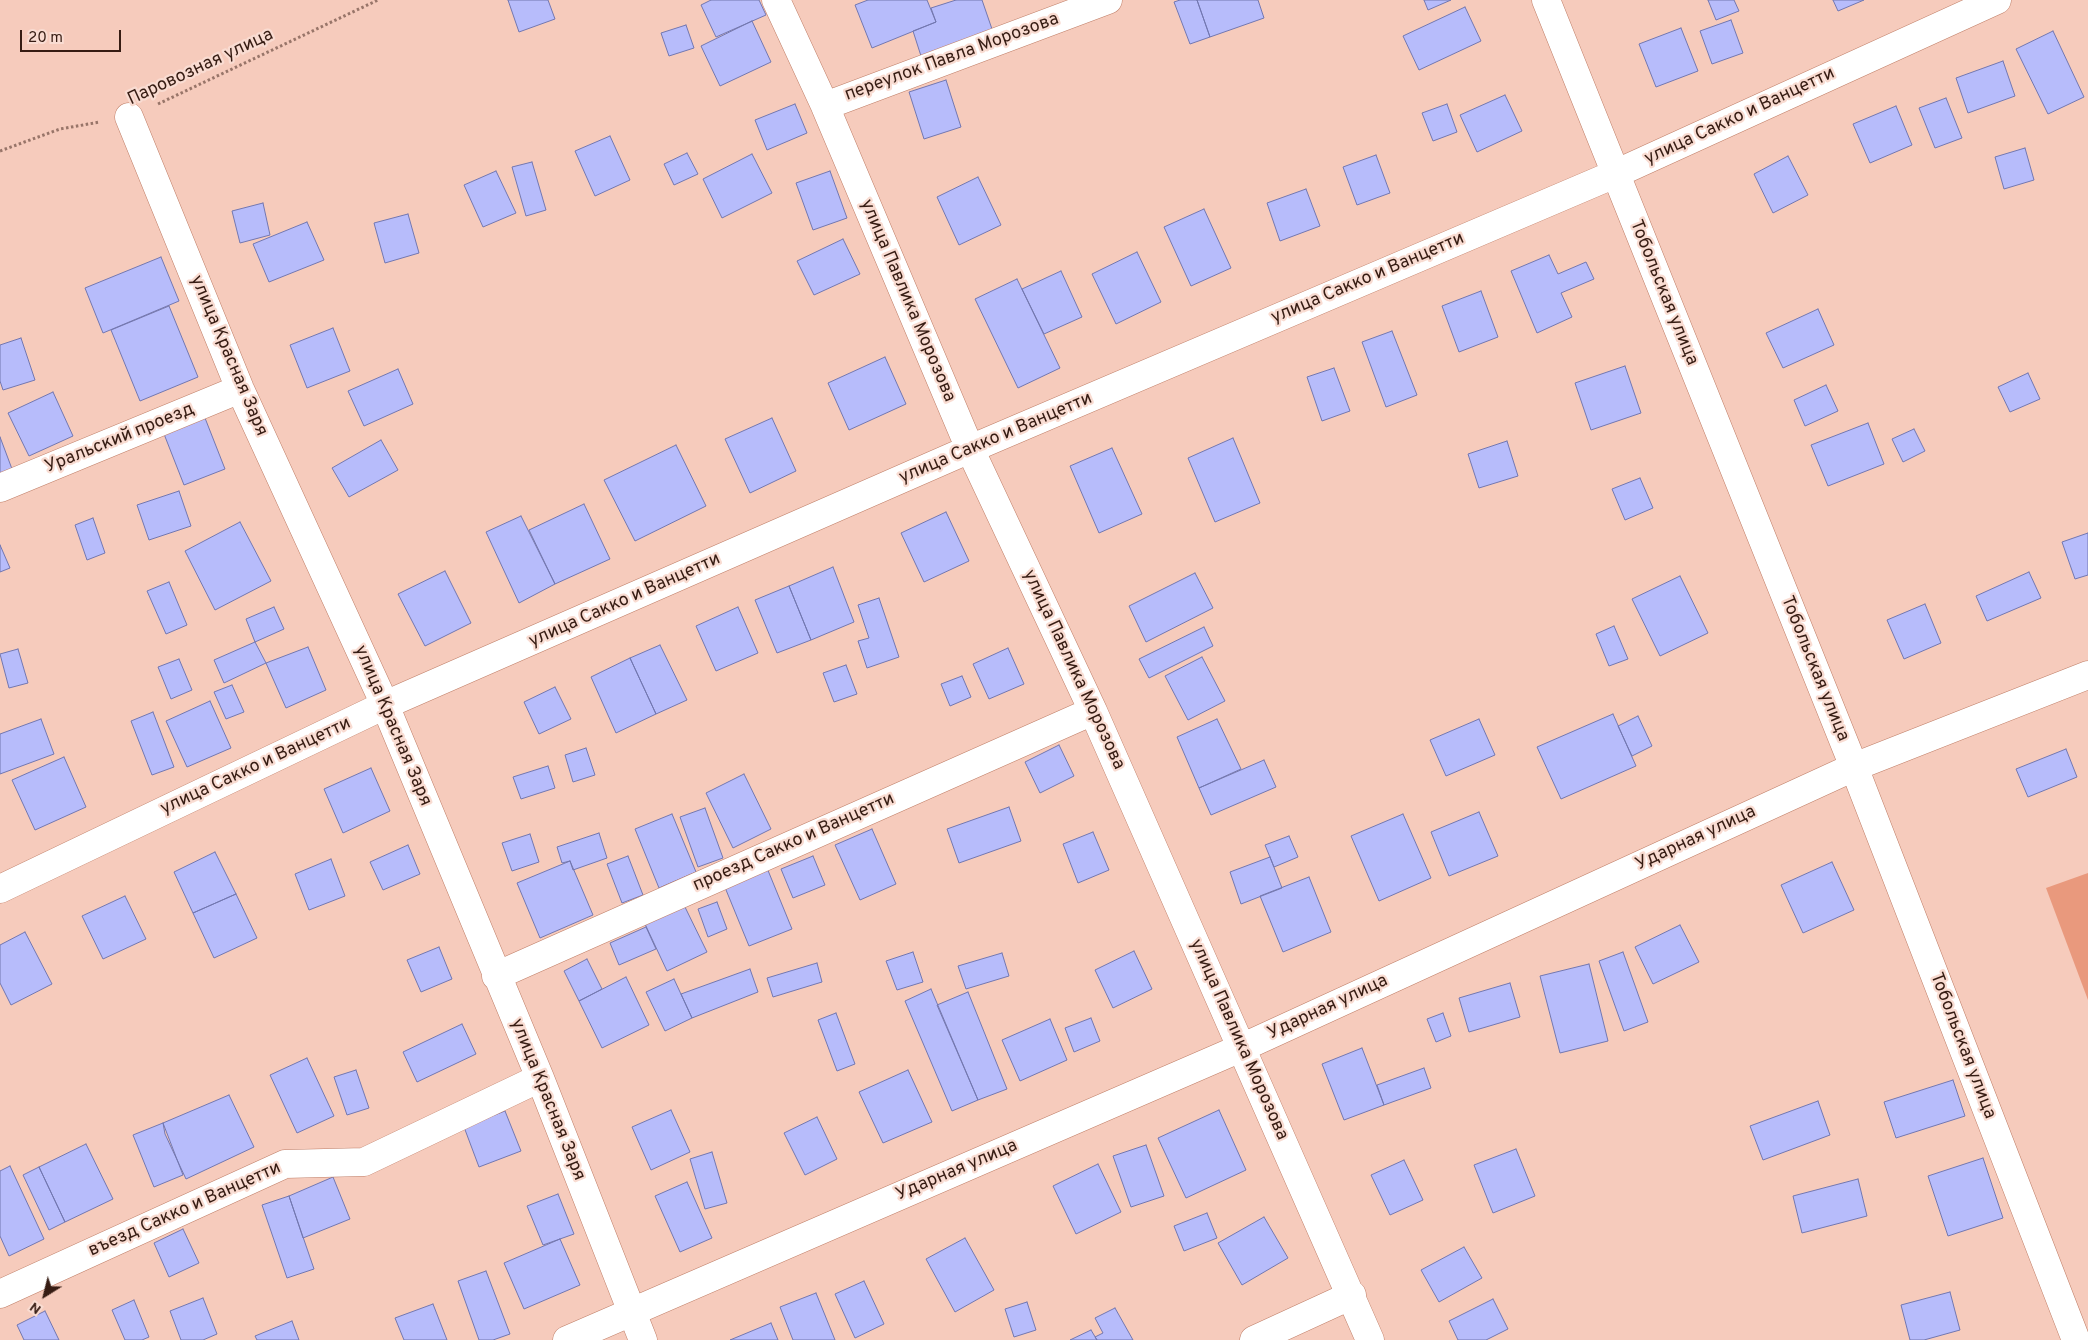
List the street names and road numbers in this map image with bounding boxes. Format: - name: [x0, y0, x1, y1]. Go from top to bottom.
- street label: переулок Павла Морозова: [842, 9, 1062, 107]
- street label: Паровозная улица: [125, 25, 277, 111]
- street label: улица Сакко и Ванцетти: [1641, 63, 1839, 171]
- street label: улица Павлика Морозова: [854, 196, 960, 406]
- street label: Тобольская улица: [1624, 217, 1702, 369]
- street label: улица Сакко и Ванцетти: [1268, 229, 1468, 329]
- street label: улица Красная Заря: [184, 272, 272, 440]
- street label: улица Сакко и Ванцетти: [896, 389, 1096, 489]
- street label: Уральский проезд: [42, 399, 198, 479]
- street label: улица Сакко и Ванцетти: [526, 549, 724, 653]
- street label: улица Павлика Морозова: [1017, 567, 1129, 773]
- street label: Тобольская улица: [1775, 593, 1853, 745]
- street label: улица Красная Заря: [348, 642, 436, 810]
- street label: улица Сакко и Ванцетти: [157, 713, 355, 821]
- street label: проезд Сакко и Ванцетти: [690, 789, 898, 897]
- street label: Ударная улица: [1632, 802, 1760, 876]
- street label: улица Павлика Морозова: [1184, 936, 1292, 1144]
- street label: Тобольская улица: [1924, 970, 2000, 1122]
- street label: Ударная улица: [1264, 971, 1392, 1045]
- street label: улица Красная Заря: [505, 1016, 589, 1184]
- street label: Ударная улица: [893, 1136, 1021, 1206]
- street label: въезд Сакко и Ванцетти: [85, 1158, 285, 1262]

